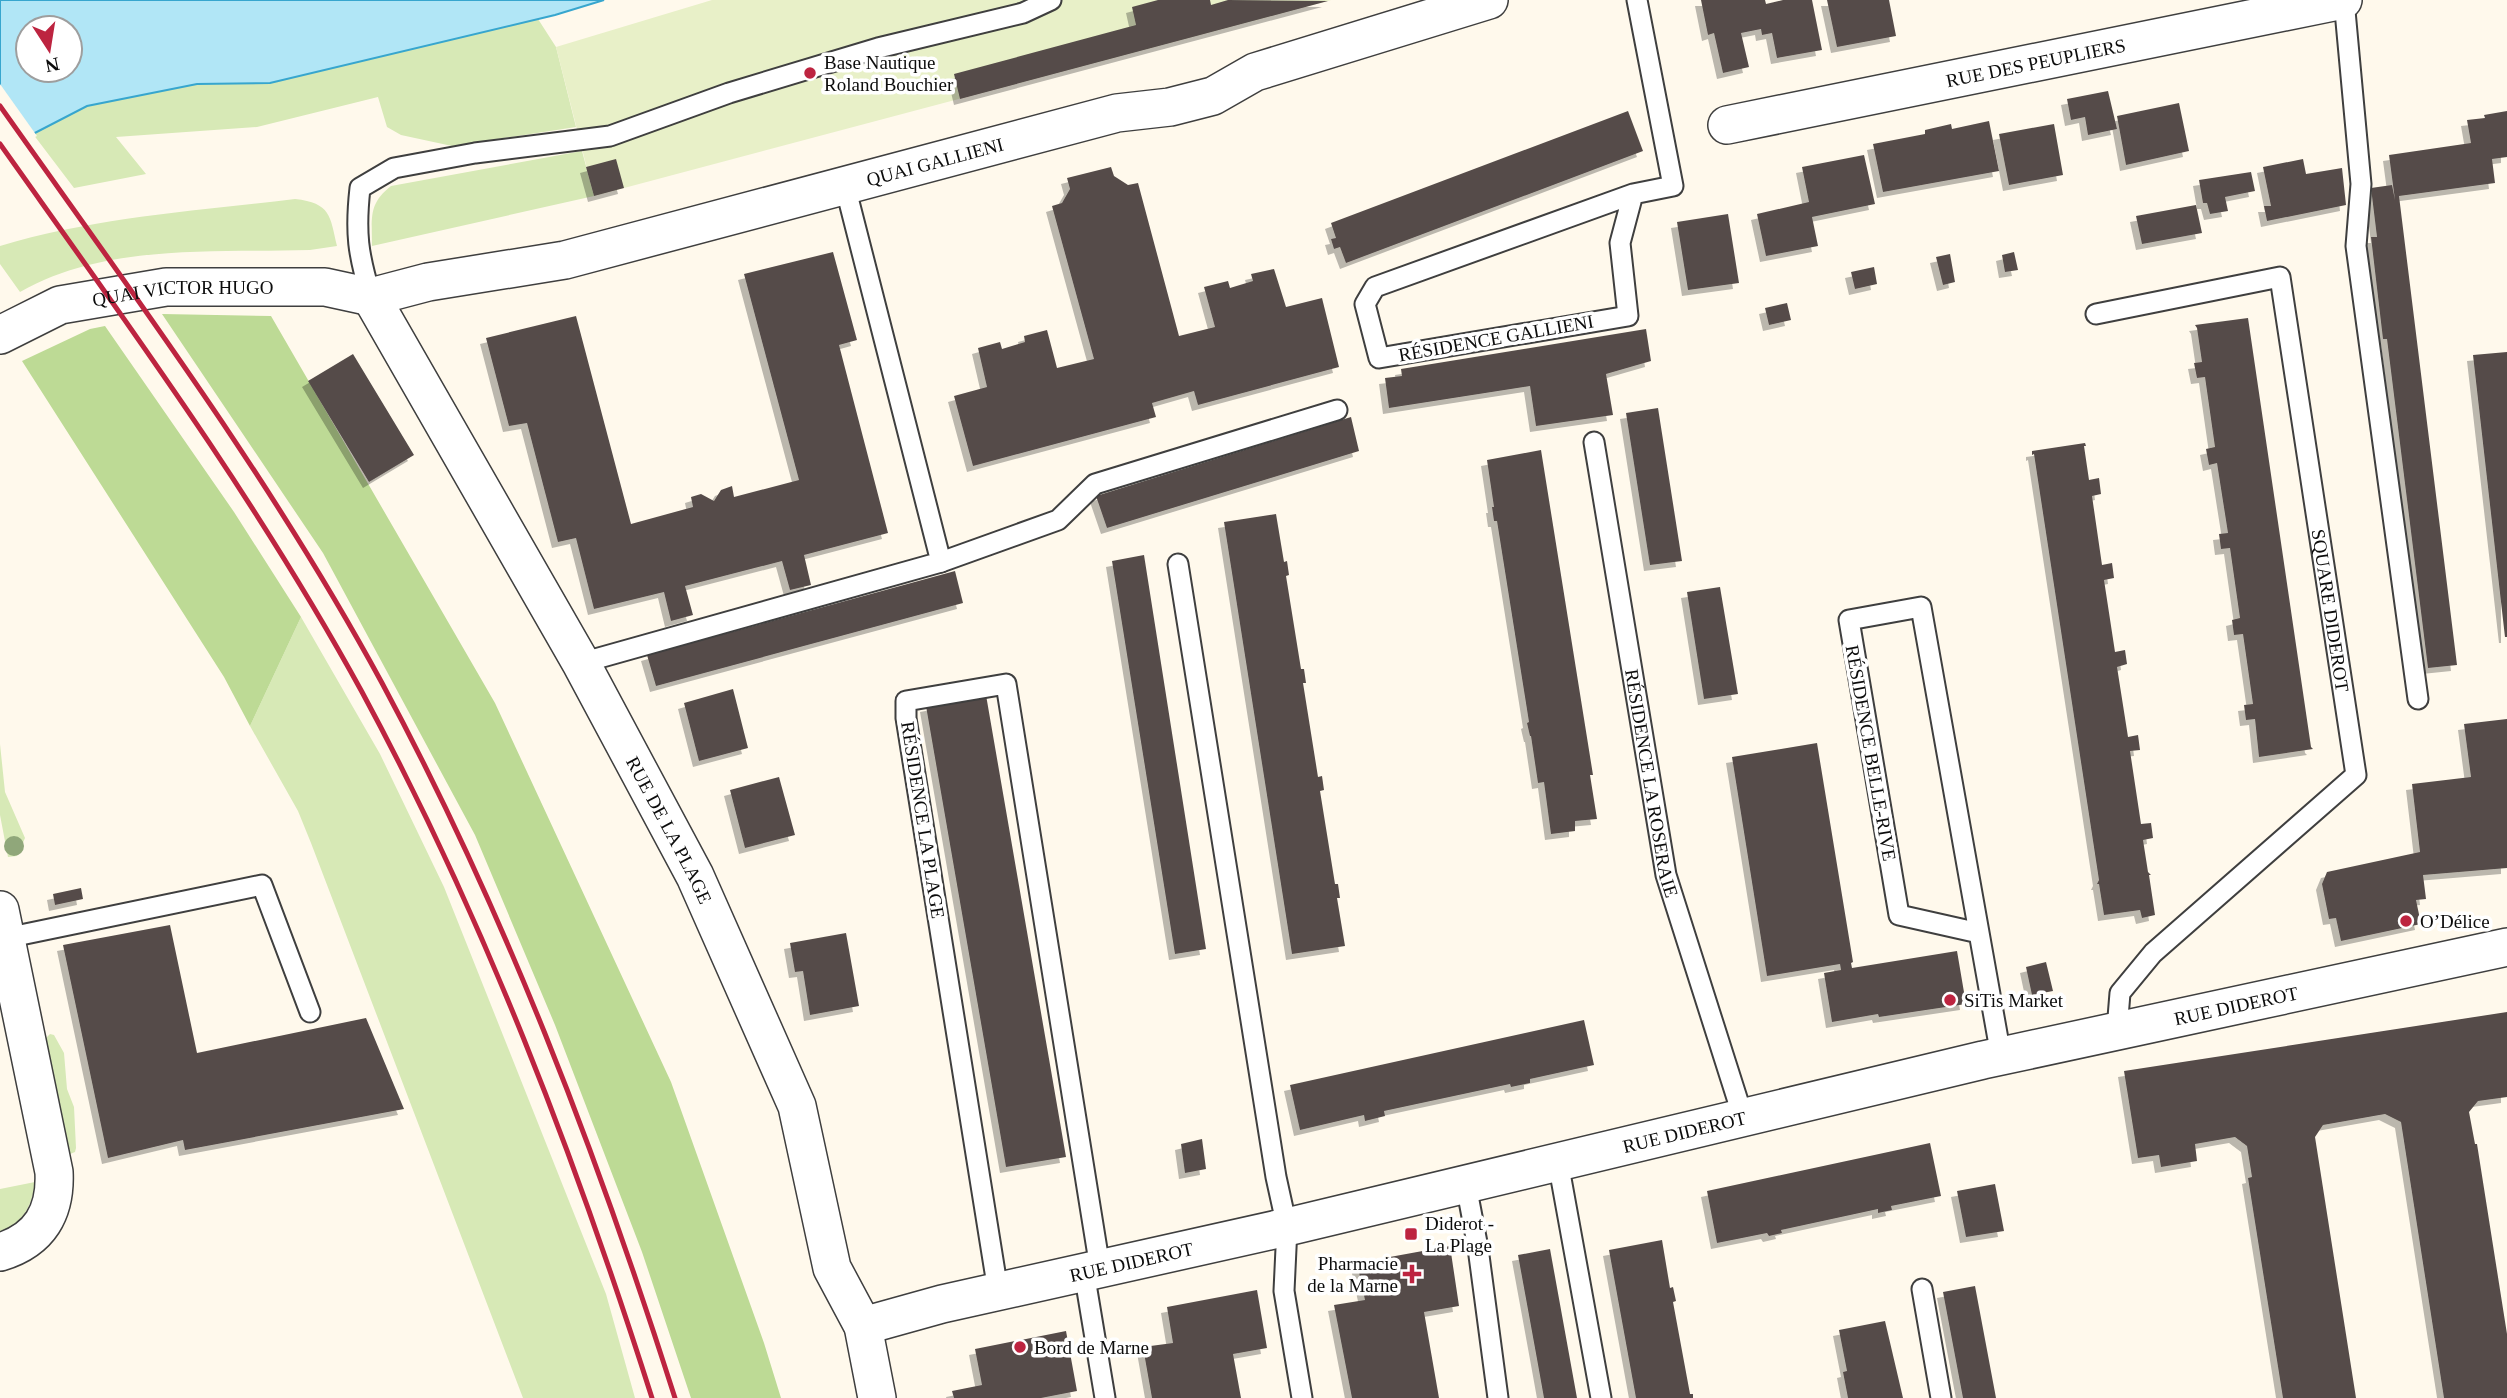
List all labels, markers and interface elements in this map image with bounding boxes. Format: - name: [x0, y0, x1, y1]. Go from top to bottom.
- north arrow: [14, 14, 84, 84]
- street label: RUE DES PEUPLIERS: [1944, 34, 2127, 91]
- place label: Base Nautique Roland Bouchier: [824, 52, 954, 95]
- text: N: [43, 53, 61, 77]
- marker: Base Nautique Roland Bouchier: [802, 65, 818, 81]
- street label: QUAI GALLIENI: [864, 133, 1006, 190]
- street label: QUAI VICTOR HUGO: [91, 277, 273, 310]
- street label: RÉSIDENCE GALLIENI: [1397, 310, 1595, 366]
- street label: SQUARE DIDEROT: [2308, 528, 2354, 694]
- street label: RÉSIDENCE BELLE-RIVE: [1842, 643, 1900, 863]
- street label: RÉSIDENCE LA ROSERAIE: [1621, 667, 1683, 900]
- street label: RÉSIDENCE LA PLAGE: [897, 720, 949, 920]
- street label: RUE DE LA PLAGE: [622, 753, 716, 907]
- place label: O’Délice: [2420, 911, 2490, 932]
- marker: O’Délice: [2398, 913, 2414, 929]
- street label: RUE DIDEROT: [2172, 982, 2300, 1029]
- place label: SiTis Market: [1964, 990, 2064, 1011]
- marker: SiTis Market: [1942, 992, 1958, 1008]
- street label: RUE DIDEROT: [1620, 1107, 1748, 1157]
- place label: Diderot - La Plage: [1425, 1213, 1494, 1256]
- marker: Diderot - La Plage: [1403, 1226, 1419, 1242]
- street label: RUE DIDEROT: [1067, 1238, 1196, 1286]
- place label: Pharmacie de la Marne: [1307, 1253, 1398, 1296]
- marker: Pharmacie de la Marne: [1404, 1266, 1420, 1282]
- place label: Bord de Marne: [1034, 1337, 1149, 1358]
- marker: Bord de Marne: [1012, 1339, 1028, 1355]

